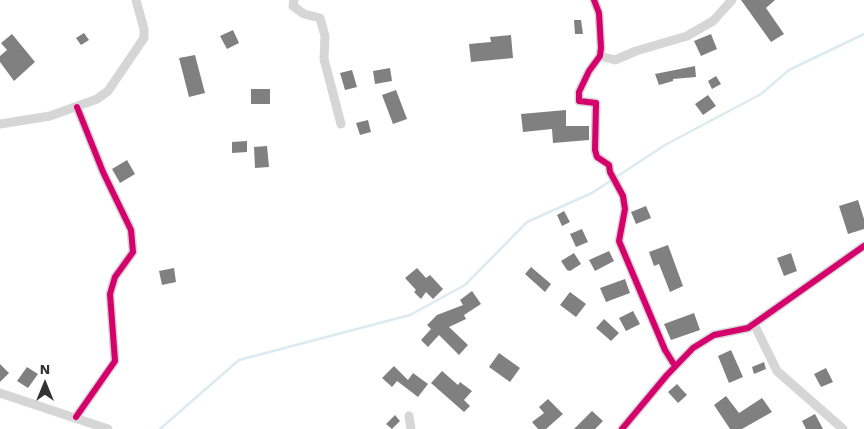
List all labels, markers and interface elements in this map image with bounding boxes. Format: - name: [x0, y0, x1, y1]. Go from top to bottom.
- north arrow: [20, 359, 70, 409]
- text: N: [40, 361, 50, 377]

